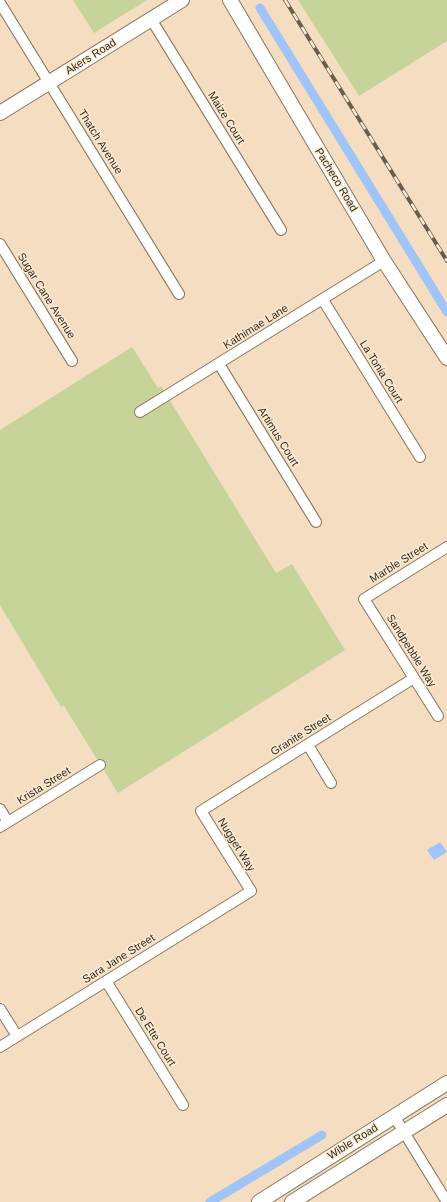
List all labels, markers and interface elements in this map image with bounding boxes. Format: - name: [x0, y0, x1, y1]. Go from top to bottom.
- street label: Akers Road: [63, 36, 119, 78]
- street label: Maize Court: [205, 89, 247, 147]
- street label: Thatch Avenue: [75, 107, 125, 177]
- street label: Pacheco Road: [312, 146, 360, 214]
- street label: Sugar Cane Avenue: [14, 251, 78, 341]
- street label: Kathimae Lane: [221, 302, 291, 352]
- street label: La Tonia Court: [356, 338, 406, 406]
- street label: Artimus Court: [255, 405, 301, 469]
- street label: Marble Street: [368, 540, 430, 586]
- street label: Sandpebble Way: [383, 612, 439, 690]
- street label: Granite Street: [268, 711, 334, 759]
- street label: Krista Street: [15, 764, 73, 808]
- street label: Nugget Way: [214, 816, 258, 874]
- street label: Sara Jane Street: [81, 932, 157, 986]
- street label: De Ette Court: [132, 1005, 178, 1069]
- street label: Wible Road: [325, 1121, 381, 1163]

